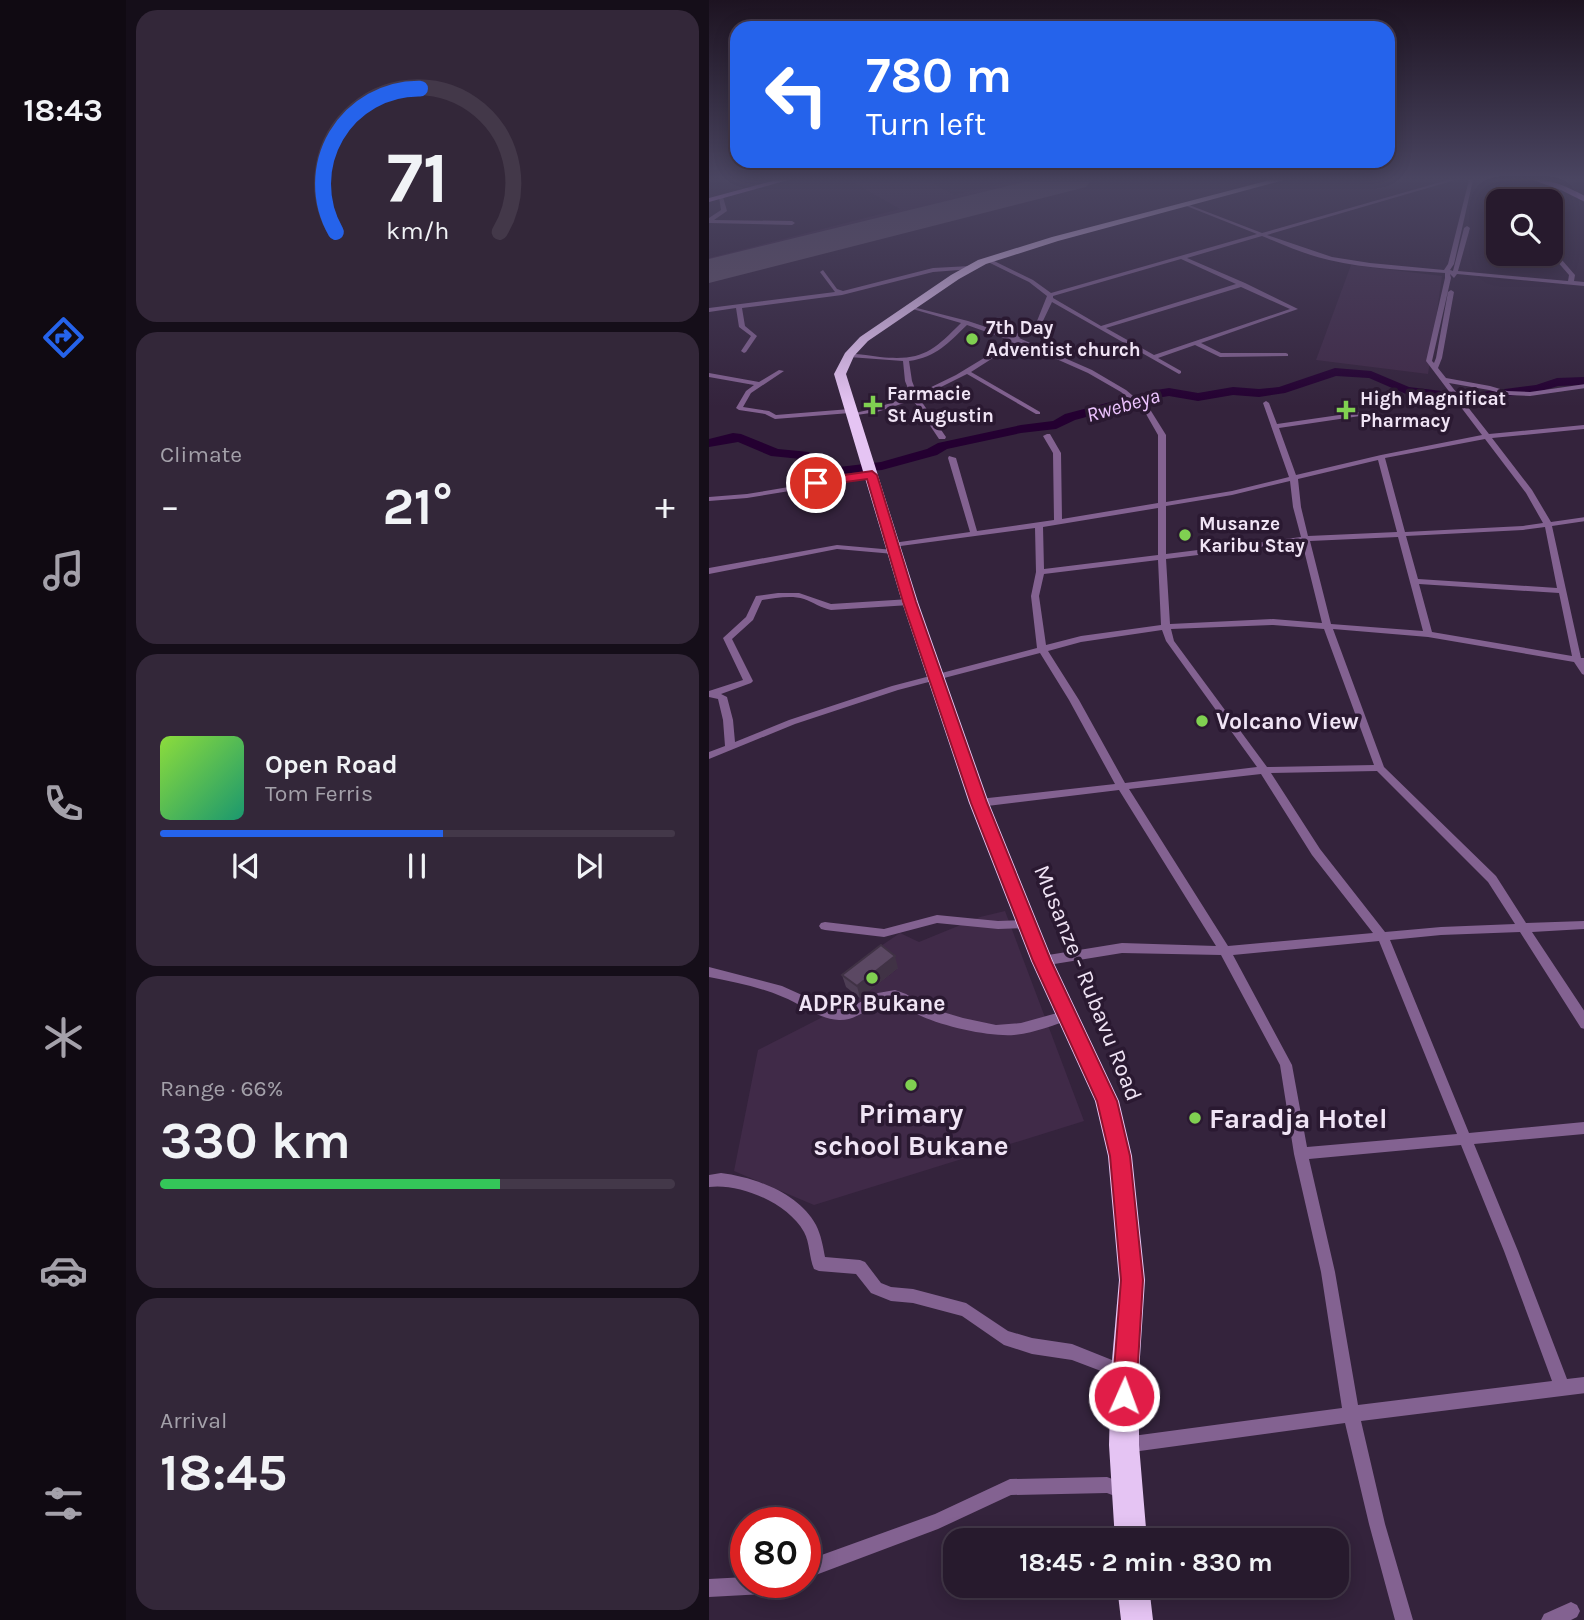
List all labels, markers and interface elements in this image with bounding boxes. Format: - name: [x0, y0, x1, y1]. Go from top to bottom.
- text: 780 m: [866, 47, 1012, 104]
- icon: left: [751, 49, 842, 140]
- text: 18:43: [23, 92, 103, 129]
- text: Turn left: [866, 106, 986, 143]
- text: 71: [386, 135, 449, 220]
- map controls: [1486, 189, 1563, 266]
- button: search: [1486, 189, 1563, 266]
- text: km/h: [386, 216, 449, 245]
- icon: directions: [39, 313, 88, 362]
- place label: 7th Day Adventist church: [986, 317, 1141, 361]
- marker: 7th Day Adventist church: [964, 331, 980, 347]
- place label: Farmacie St Augustin: [887, 383, 994, 427]
- water label: Rwebeya: [1083, 383, 1163, 427]
- place label: High Magnificat Pharmacy: [1360, 388, 1506, 432]
- marker: Farmacie St Augustin: [865, 397, 881, 413]
- marker: High Magnificat Pharmacy: [1338, 402, 1354, 418]
- text: Climate: [160, 441, 242, 468]
- pin: [786, 453, 846, 513]
- icon: arrive: [797, 464, 835, 502]
- text: 21°: [382, 476, 453, 537]
- text: −: [160, 484, 180, 529]
- text: +: [655, 484, 675, 529]
- place label: Musanze Karibu Stay: [1199, 513, 1305, 557]
- marker: Musanze Karibu Stay: [1177, 527, 1193, 543]
- icon: music: [39, 546, 88, 595]
- place label: Volcano View: [1216, 708, 1359, 735]
- marker: Volcano View: [1194, 713, 1210, 729]
- text: Open Road: [265, 749, 398, 780]
- icon: phone: [39, 779, 88, 828]
- text: Tom Ferris: [265, 780, 373, 807]
- icon: previous: [227, 847, 265, 885]
- icon: pause: [398, 847, 436, 885]
- icon: next: [570, 847, 608, 885]
- street label: Musanze - Rubavu Road: [1028, 861, 1148, 1105]
- marker: ADPR Bukane: [864, 970, 880, 986]
- place label: ADPR Bukane: [798, 990, 946, 1017]
- icon: climate: [39, 1013, 88, 1062]
- text: Range · 66%: [160, 1075, 283, 1102]
- marker: Primary school Bukane: [903, 1077, 919, 1093]
- place label: Primary school Bukane: [813, 1097, 1009, 1162]
- place label: Faradja Hotel: [1209, 1102, 1387, 1135]
- text: 330 km: [160, 1110, 351, 1171]
- marker: Faradja Hotel: [1187, 1110, 1203, 1126]
- icon: car: [39, 1246, 88, 1295]
- position arrow: [1087, 1359, 1161, 1433]
- text: Arrival: [160, 1407, 227, 1434]
- text: 18:45: [160, 1442, 287, 1503]
- icon: filters: [39, 1479, 88, 1528]
- speed limit sign: 80: [730, 1507, 821, 1598]
- text: 18:45 · 2 min · 830 m: [1019, 1547, 1273, 1578]

